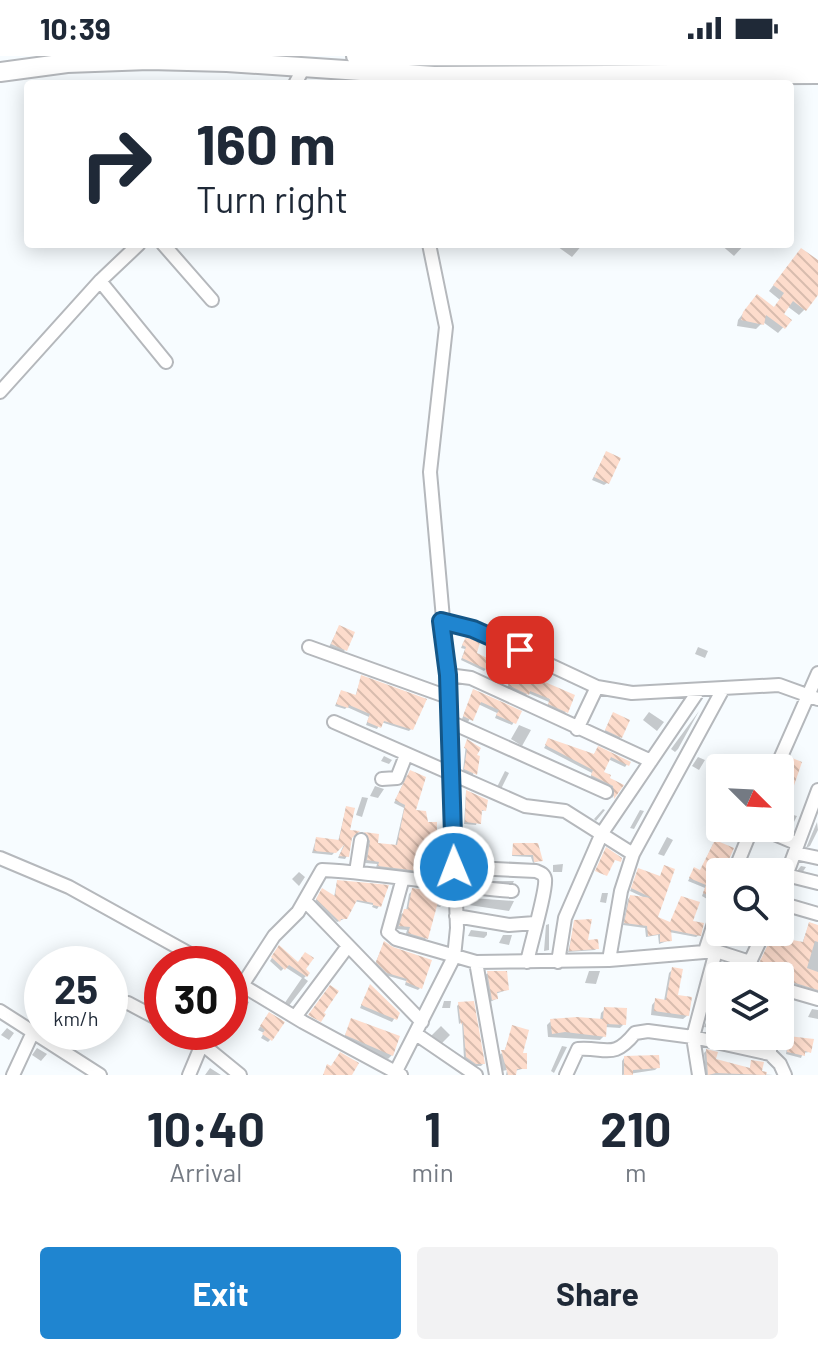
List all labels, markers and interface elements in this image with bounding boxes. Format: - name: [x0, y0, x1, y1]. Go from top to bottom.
- text: 10:39: [40, 10, 111, 46]
- text: 160 m: [196, 109, 336, 176]
- icon: right: [64, 112, 168, 216]
- text: Turn right: [196, 177, 348, 220]
- pin: [486, 616, 554, 684]
- icon: arrive: [498, 628, 542, 672]
- north arrow: [706, 754, 794, 842]
- map controls: [706, 754, 794, 1050]
- position arrow: [412, 825, 496, 909]
- button: search: [706, 858, 794, 946]
- speed limit sign: 30: [144, 946, 248, 1050]
- button: layers: [706, 962, 794, 1050]
- text: 25: [54, 964, 98, 1012]
- text: km/h: [53, 1006, 99, 1030]
- text: 10:40: [147, 1099, 265, 1157]
- text: 1: [424, 1099, 441, 1157]
- text: 210: [600, 1099, 671, 1157]
- text: Arrival: [169, 1156, 242, 1187]
- text: min: [412, 1156, 454, 1187]
- text: m: [625, 1156, 647, 1187]
- button: Exit: [40, 1247, 401, 1339]
- button: Share: [417, 1247, 778, 1339]

